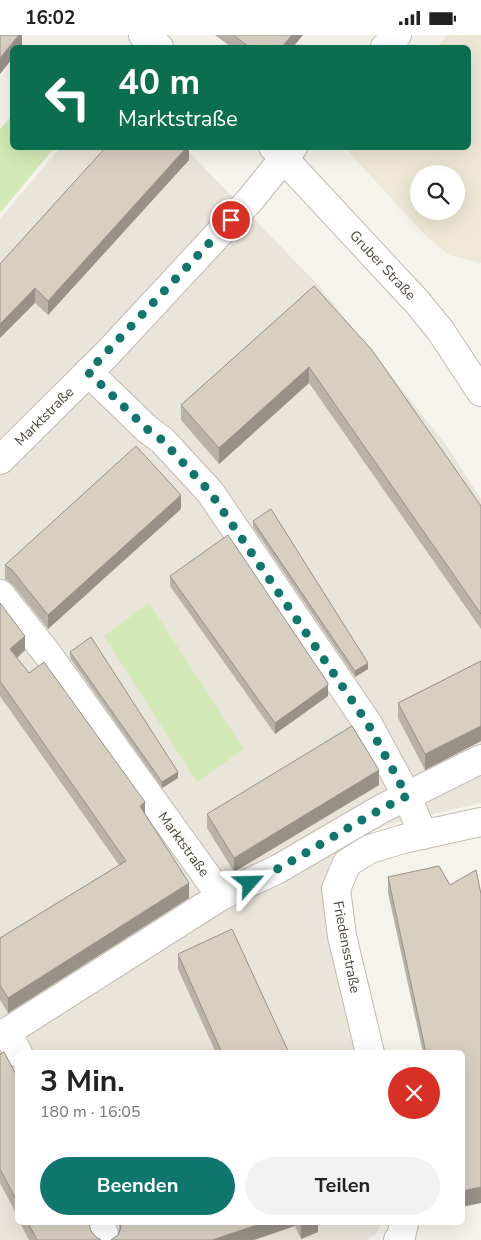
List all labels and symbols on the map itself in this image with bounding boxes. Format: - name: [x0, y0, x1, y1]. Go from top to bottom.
- pin: [210, 199, 252, 241]
- street label: Gruber Straße: [345, 226, 420, 304]
- street label: Marktstraße: [11, 383, 78, 450]
- street label: Marktstraße: [154, 808, 214, 881]
- position arrow: [223, 856, 275, 908]
- street label: Friedensstraße: [328, 899, 365, 995]

